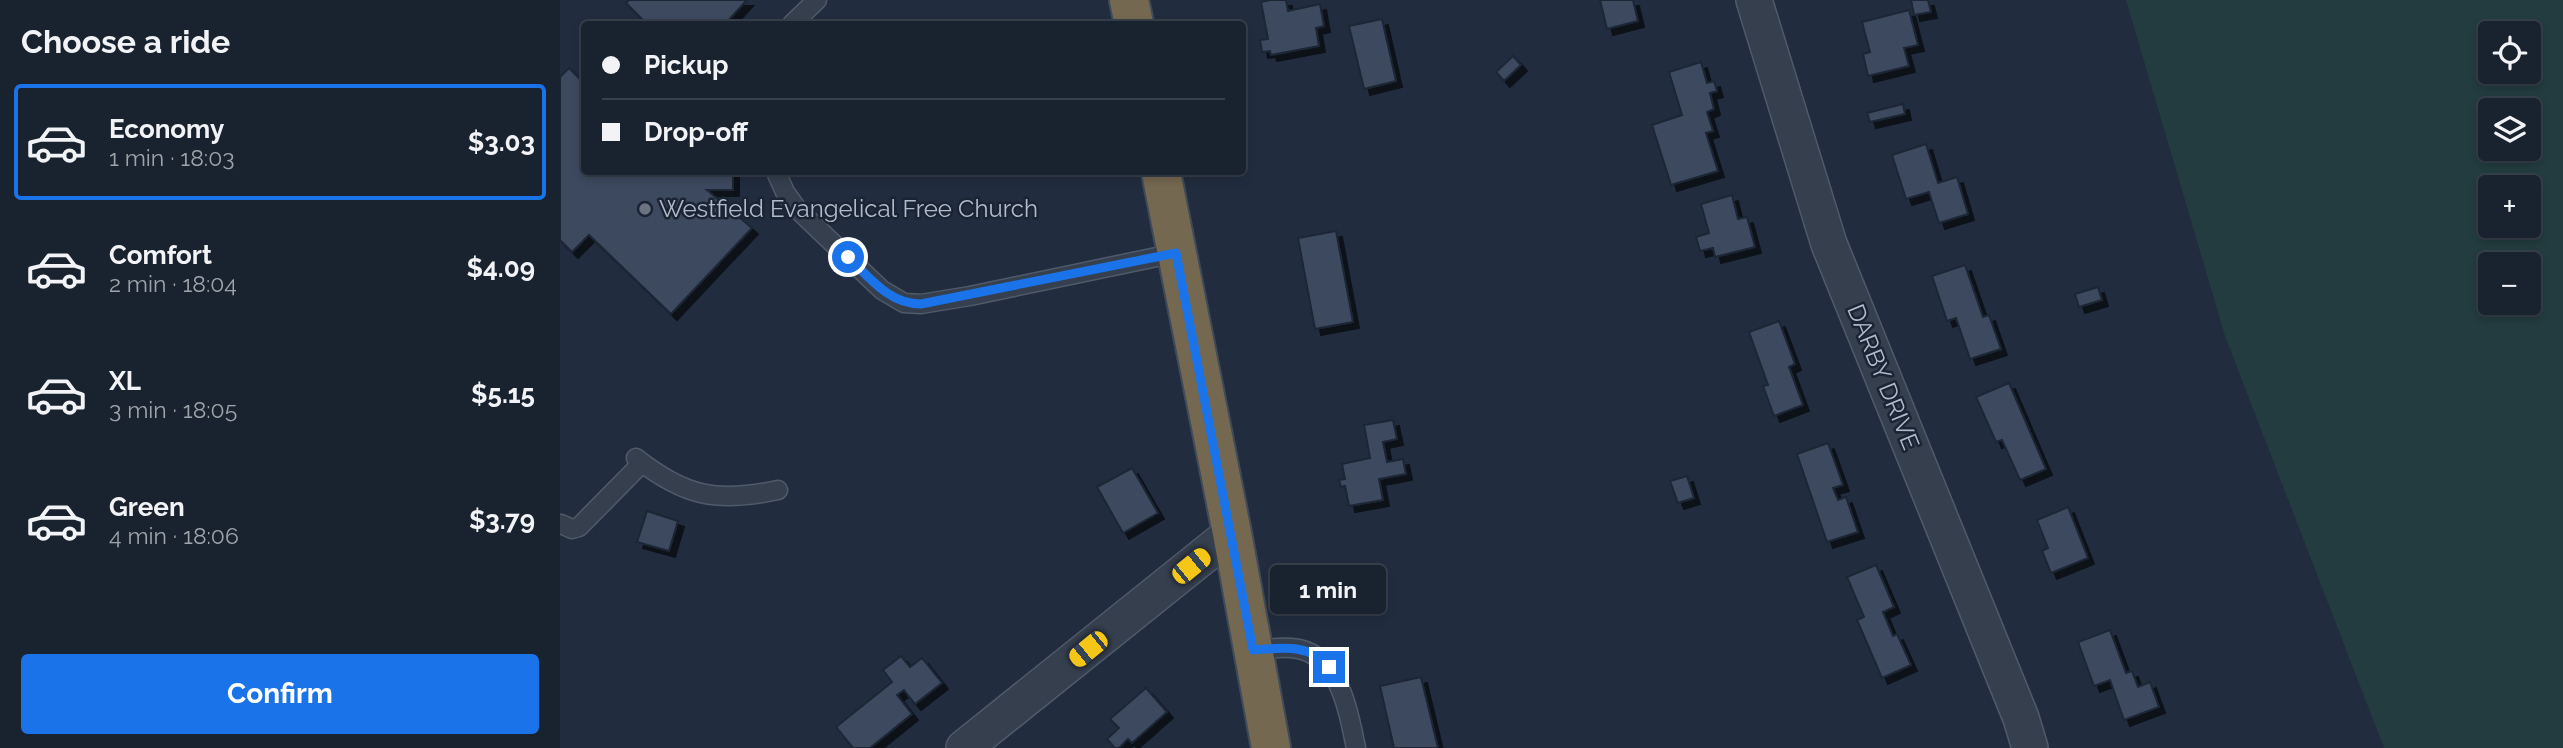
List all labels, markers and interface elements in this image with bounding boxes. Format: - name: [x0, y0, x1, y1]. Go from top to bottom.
- map controls: [2478, 21, 2541, 315]
- button: locate: [2478, 21, 2541, 84]
- text: Choose a ride: [21, 23, 230, 60]
- text: Pickup: [644, 50, 729, 80]
- button: layers: [2478, 98, 2541, 161]
- icon: car: [25, 111, 88, 174]
- text: Economy: [109, 114, 224, 144]
- text: Drop-off: [644, 117, 748, 147]
- text: $3.03: [468, 127, 535, 157]
- text: 1 min · 18:03: [109, 144, 235, 171]
- button: +: [2478, 175, 2541, 238]
- place label: Westfield Evangelical Free Church: [659, 194, 1038, 223]
- marker: Westfield Evangelical Free Church: [637, 201, 653, 217]
- icon: car: [25, 237, 88, 300]
- text: Comfort: [109, 240, 212, 270]
- route start: [832, 241, 864, 273]
- button: −: [2478, 252, 2541, 315]
- text: $4.09: [467, 253, 535, 283]
- text: 2 min · 18:04: [109, 270, 237, 297]
- street label: DARBY DRIVE: [1841, 300, 1926, 454]
- icon: car: [25, 363, 88, 426]
- text: XL: [109, 366, 141, 396]
- text: $5.15: [471, 379, 535, 409]
- text: 3 min · 18:05: [109, 396, 237, 423]
- icon: car: [25, 489, 88, 552]
- text: Green: [109, 492, 185, 522]
- text: $3.79: [469, 505, 535, 535]
- text: 4 min · 18:06: [109, 522, 239, 549]
- car: [1169, 545, 1214, 587]
- callout: 1 min: [1271, 566, 1387, 614]
- text: 1 min: [1299, 576, 1357, 603]
- car: [1066, 628, 1111, 670]
- route end: [1313, 651, 1345, 683]
- button: Confirm: [21, 654, 539, 734]

